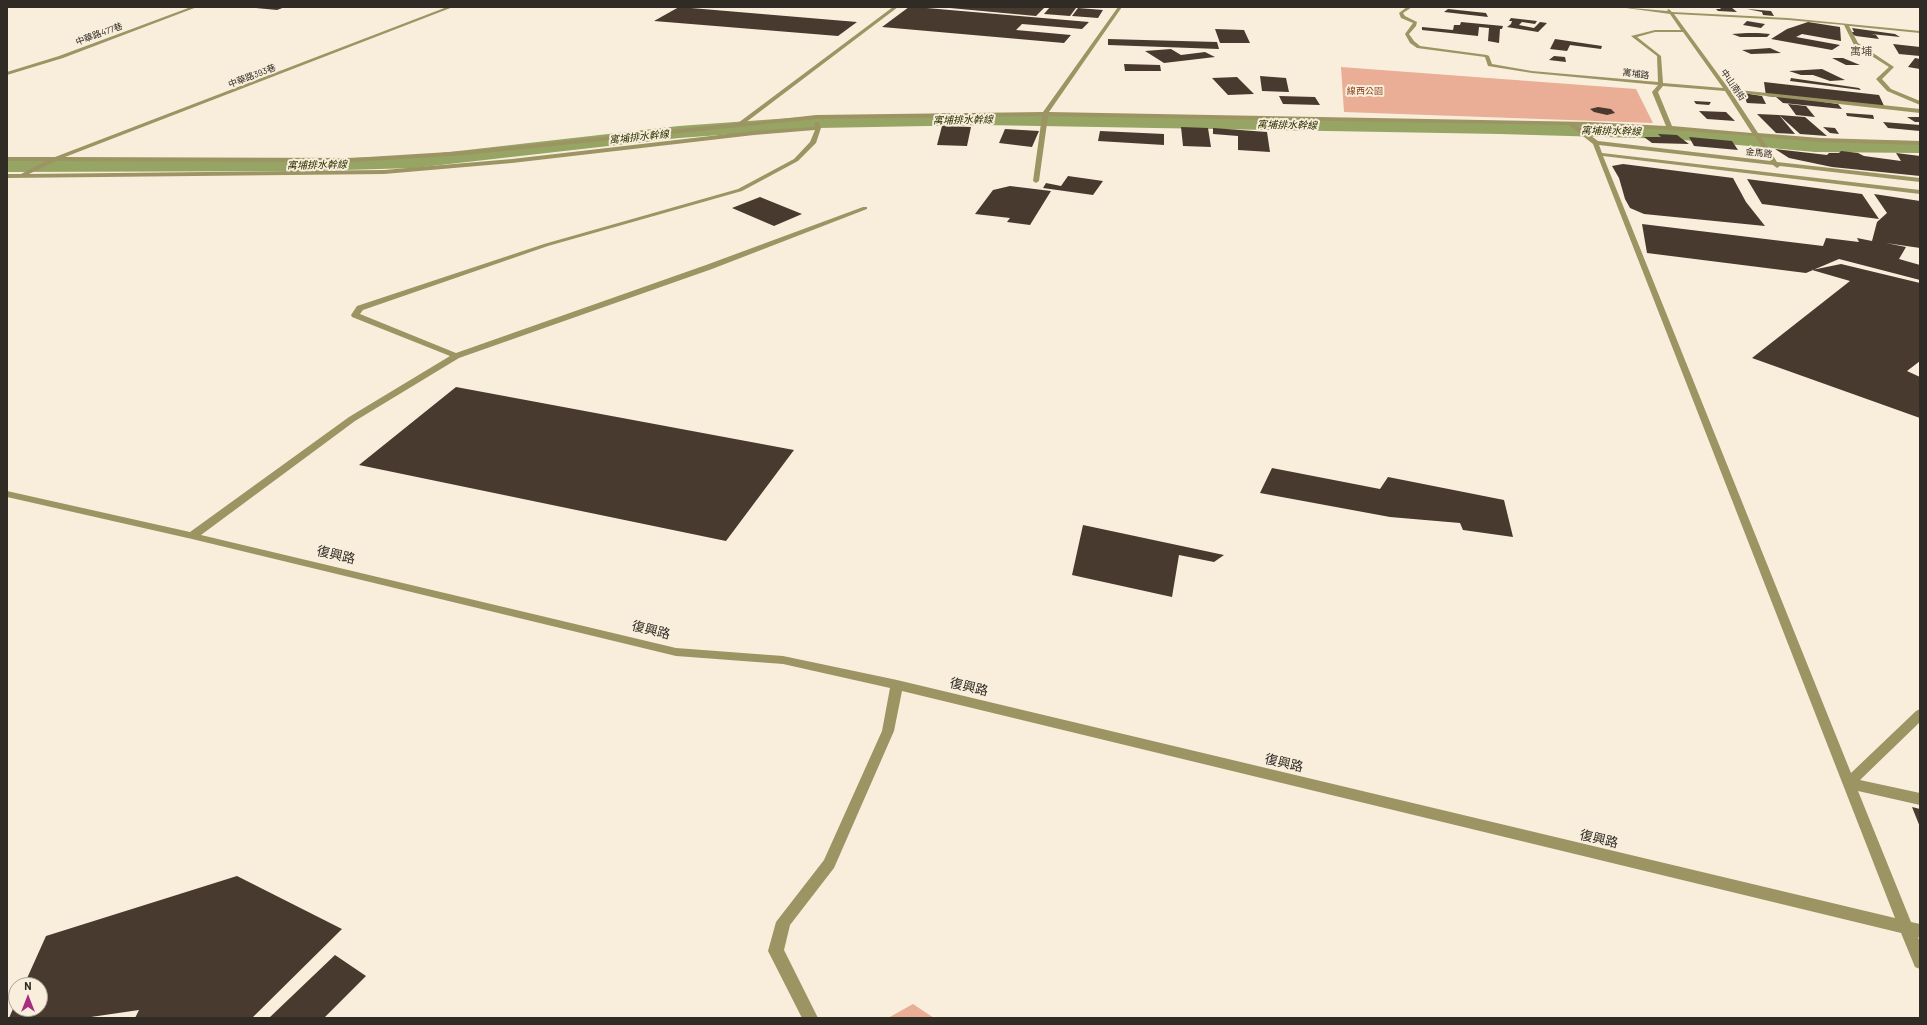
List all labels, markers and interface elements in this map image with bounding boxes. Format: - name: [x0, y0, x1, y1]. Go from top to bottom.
- street label: 中華路477巷: [74, 21, 124, 47]
- district label: 寓埔: [1850, 44, 1872, 58]
- street label: 中華路393巷: [227, 62, 277, 90]
- street label: 寓埔路: [1622, 67, 1650, 81]
- street label: 中山南街: [1718, 67, 1748, 103]
- park label: 線西公園: [1347, 86, 1383, 96]
- water label: 寓埔排水幹線: [933, 113, 993, 127]
- water label: 寓埔排水幹線: [1257, 118, 1317, 132]
- water label: 寓埔排水幹線: [1581, 124, 1641, 138]
- water label: 寓埔排水幹線: [609, 128, 669, 146]
- street label: 金馬路: [1745, 146, 1773, 160]
- water label: 寓埔排水幹線: [287, 158, 347, 172]
- street label: 復興路: [315, 543, 357, 567]
- street label: 復興路: [630, 618, 672, 642]
- street label: 復興路: [948, 675, 990, 699]
- street label: 復興路: [1263, 751, 1305, 775]
- street label: 復興路: [1578, 827, 1620, 851]
- north arrow: [8, 977, 48, 1017]
- text: N: [24, 979, 32, 992]

